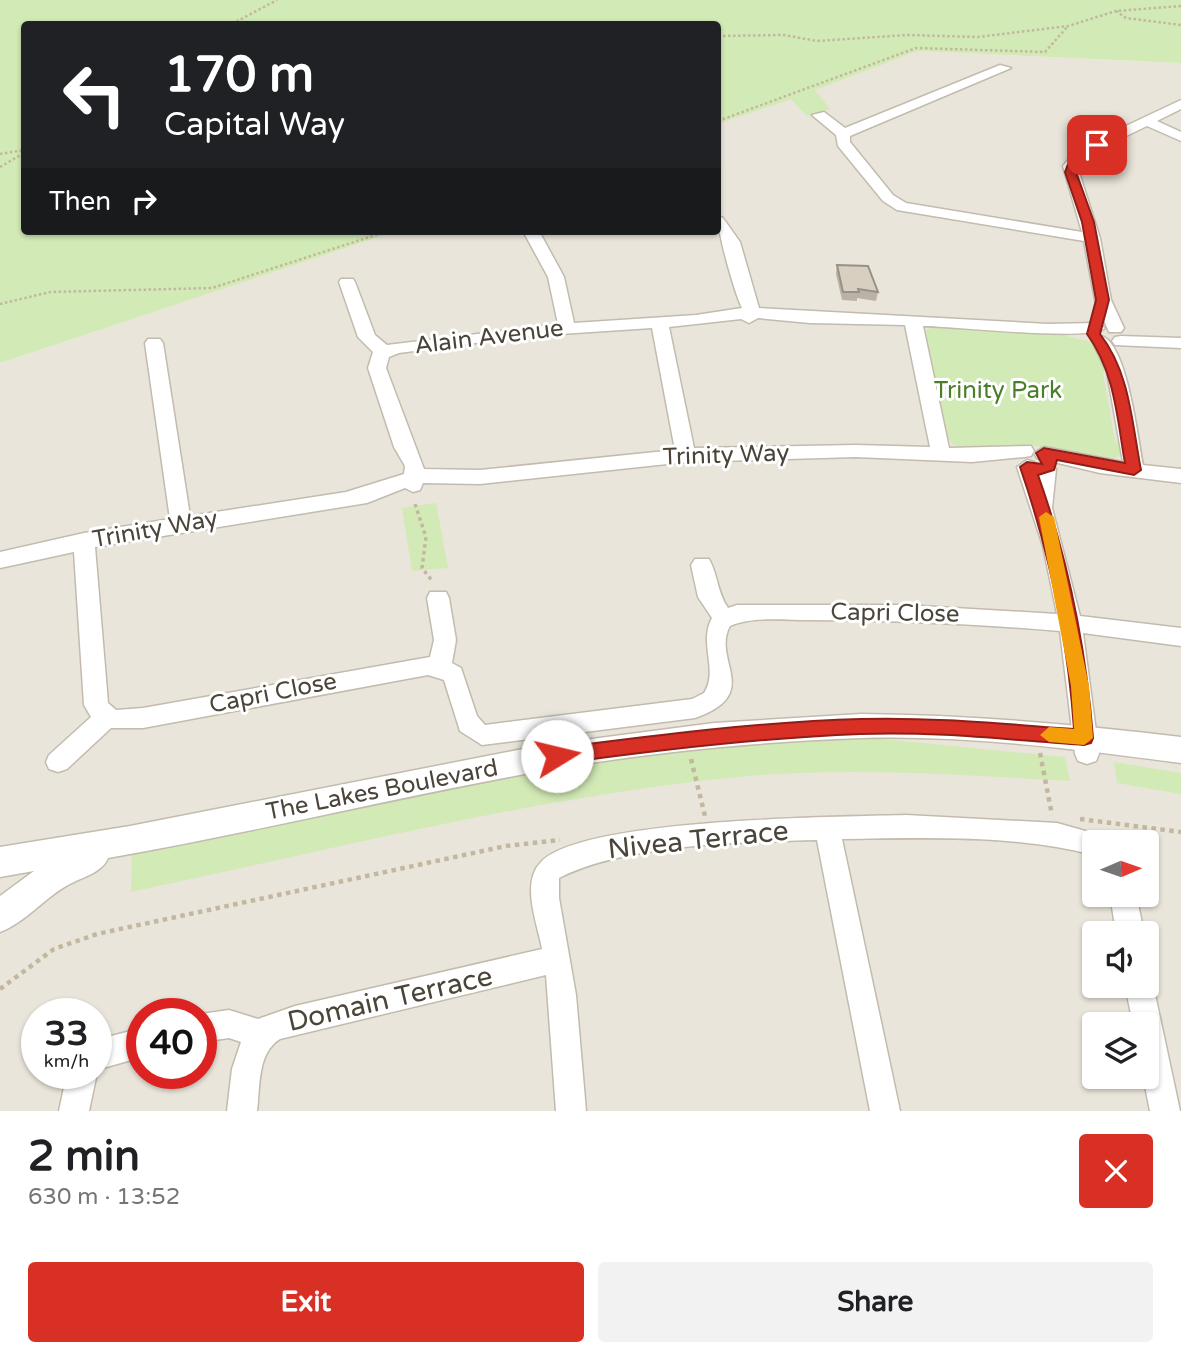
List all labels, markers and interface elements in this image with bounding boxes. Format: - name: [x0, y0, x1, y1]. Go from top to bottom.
- text: 170 m: [164, 46, 314, 105]
- icon: left: [49, 49, 140, 140]
- text: Capital Way: [164, 106, 345, 144]
- pin: [1067, 115, 1127, 175]
- icon: arrive: [1078, 126, 1116, 164]
- icon: right: [125, 182, 163, 220]
- text: Then: [49, 186, 111, 217]
- street label: Alain Avenue: [413, 313, 565, 361]
- park label: Trinity Park: [934, 376, 1062, 405]
- street label: Trinity Way: [662, 438, 790, 472]
- street label: Trinity Way: [90, 504, 220, 554]
- street label: Capri Close: [830, 597, 960, 629]
- street label: Capri Close: [207, 666, 339, 720]
- position arrow: [520, 719, 594, 793]
- street label: The Lakes Boulevard: [264, 753, 500, 827]
- street label: Nivea Terrace: [606, 814, 790, 866]
- north arrow: [1082, 830, 1158, 906]
- map controls: [1082, 830, 1159, 1089]
- button: sound: [1082, 921, 1159, 998]
- street label: Domain Terrace: [284, 959, 496, 1039]
- speed limit sign: 40: [126, 998, 217, 1089]
- button: layers: [1082, 1012, 1159, 1089]
- text: 33: [45, 1013, 88, 1055]
- text: km/h: [44, 1050, 89, 1072]
- text: 2 min: [28, 1131, 140, 1182]
- button: close: [1079, 1134, 1153, 1208]
- text: 630 m · 13:52: [28, 1183, 180, 1211]
- button: Exit: [28, 1262, 584, 1342]
- button: Share: [598, 1262, 1153, 1342]

